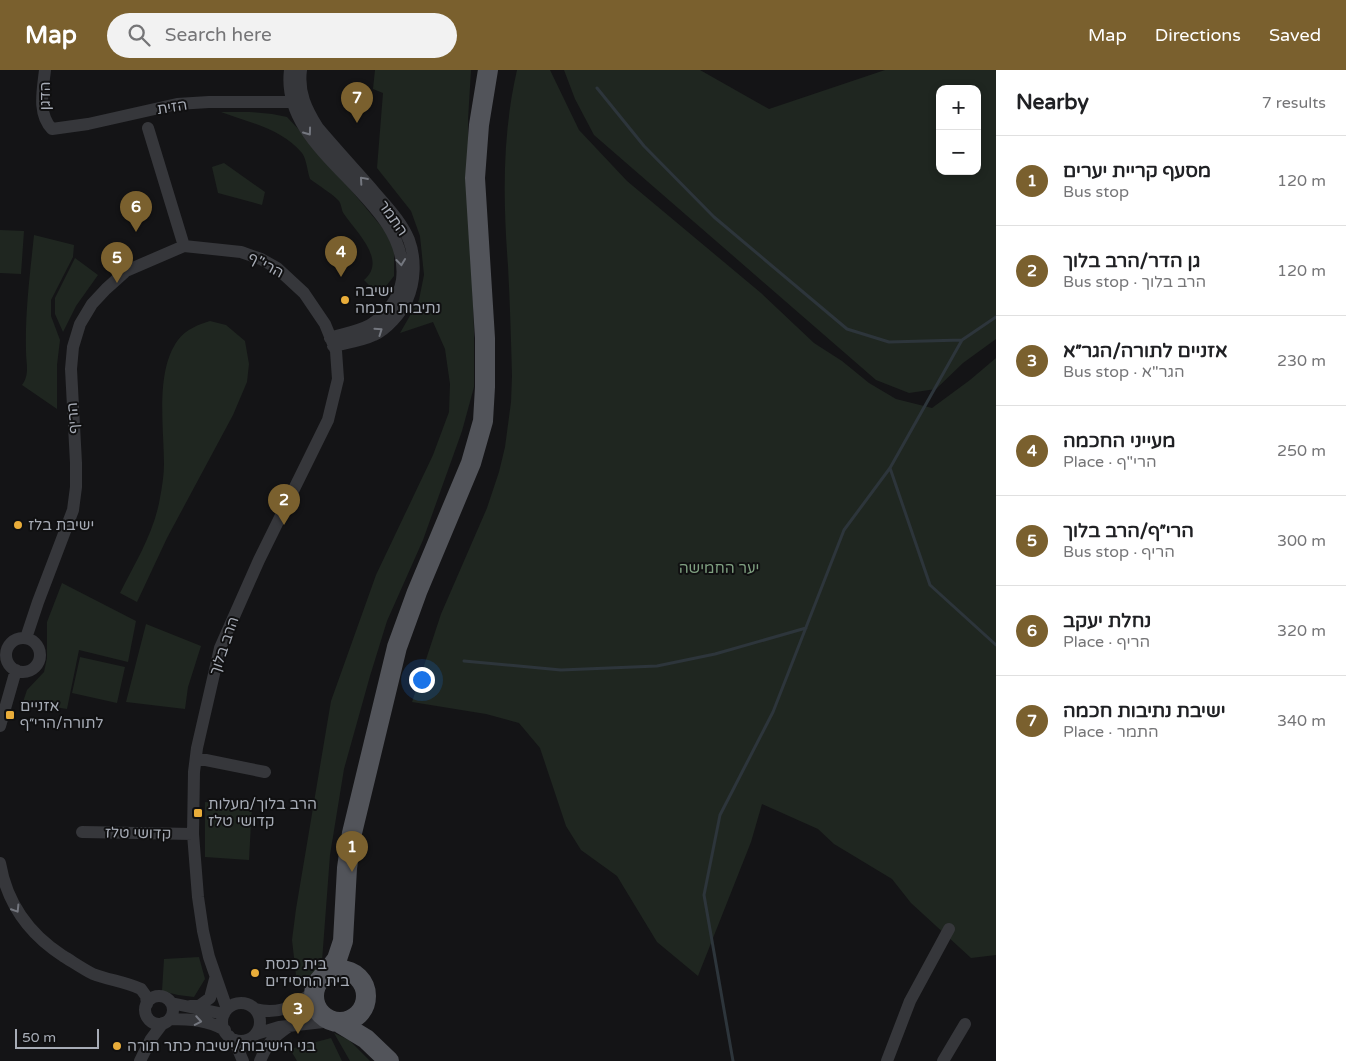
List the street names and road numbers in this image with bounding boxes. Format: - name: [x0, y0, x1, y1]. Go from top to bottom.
- street label: הדגן: [36, 82, 54, 110]
- street label: הזית: [156, 96, 188, 118]
- street label: התמר: [374, 197, 412, 239]
- street label: הרי"ף: [245, 248, 287, 282]
- street label: הריף: [63, 402, 83, 434]
- street label: הרב בלוך: [206, 614, 242, 678]
- street label: קדושי טלז: [105, 823, 171, 843]

